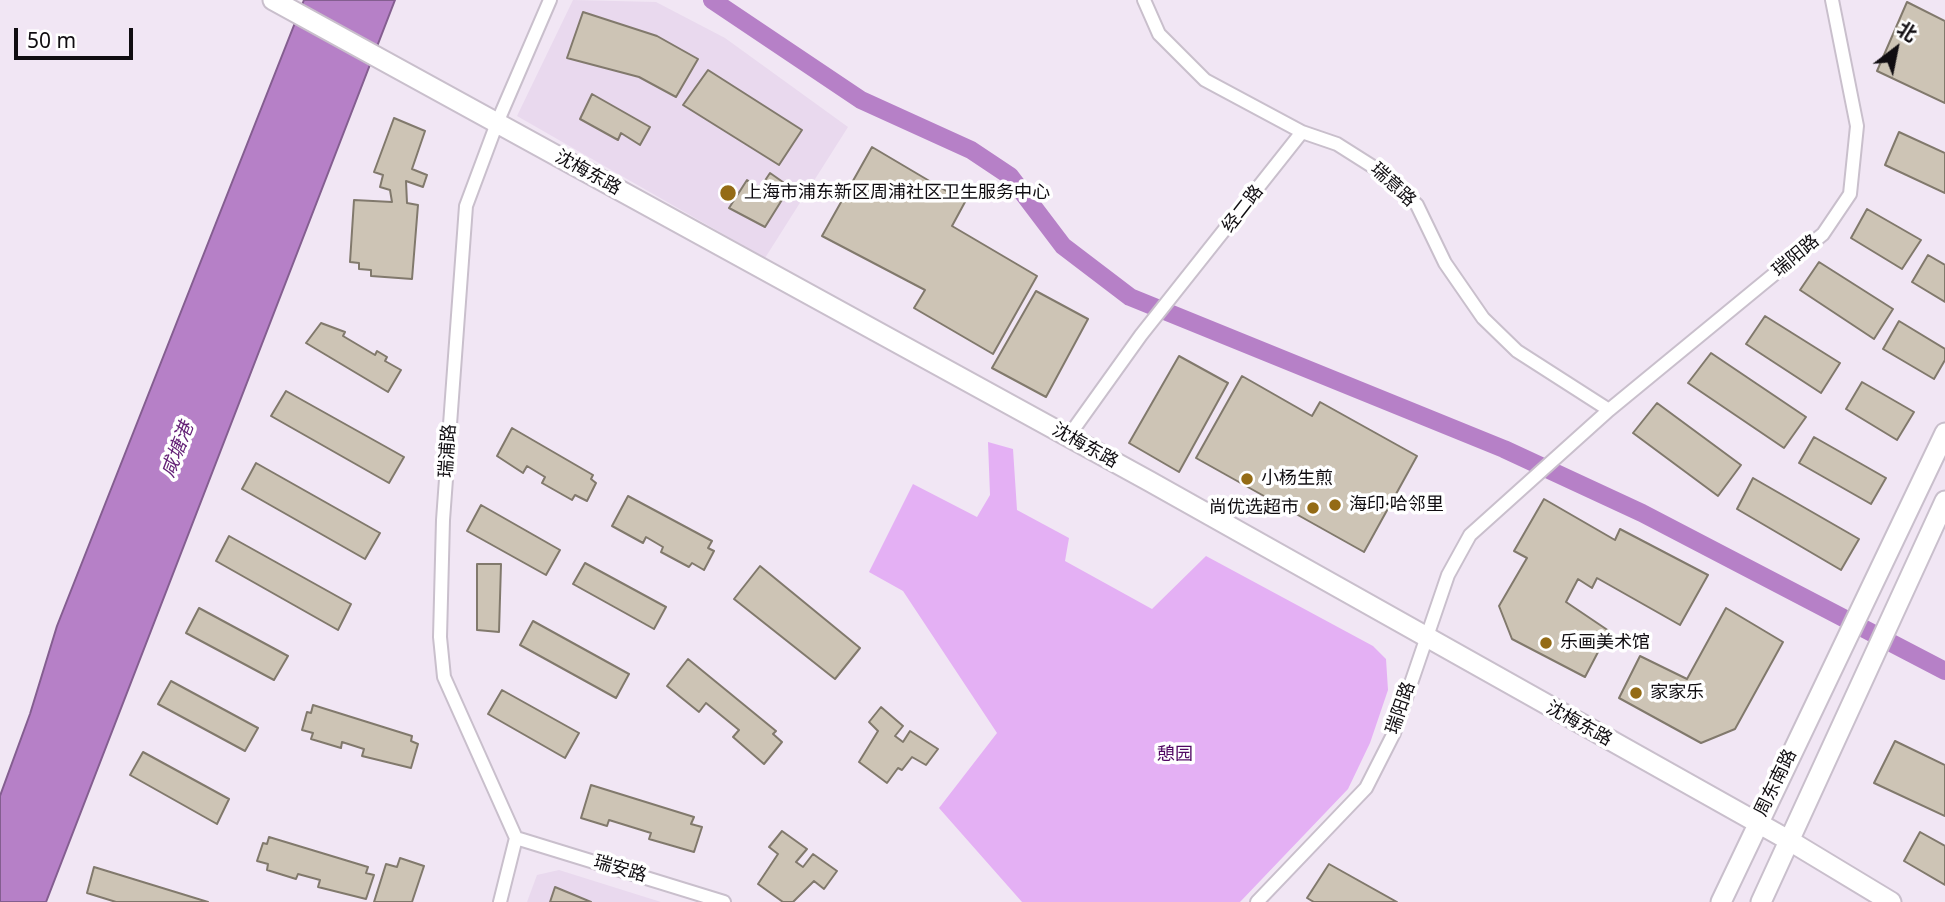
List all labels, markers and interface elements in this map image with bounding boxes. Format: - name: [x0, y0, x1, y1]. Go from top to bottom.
- scale bar: [18, 14, 136, 58]
- north arrow: [1861, 14, 1931, 84]
- text: 北: [1892, 15, 1922, 47]
- text: 50 m: [27, 26, 76, 54]
- street label: 沈梅东路: [551, 146, 625, 200]
- street label: 瑞意路: [1366, 159, 1420, 211]
- street label: 经二路: [1218, 181, 1268, 237]
- place label: 上海市浦东新区周浦社区卫生服务中心: [744, 182, 1050, 204]
- marker: 上海市浦东新区周浦社区卫生服务中心: [718, 183, 738, 203]
- street label: 瑞阳路: [1768, 230, 1824, 282]
- water label: 咸塘港: [157, 419, 199, 481]
- street label: 沈梅东路: [1048, 419, 1122, 473]
- street label: 瑞浦路: [435, 423, 461, 479]
- place label: 小杨生煎: [1261, 468, 1333, 490]
- marker: 小杨生煎: [1239, 471, 1255, 487]
- place label: 海印·哈邻里: [1349, 494, 1444, 516]
- place label: 尚优选超市: [1209, 497, 1299, 519]
- marker: 海印·哈邻里: [1327, 497, 1343, 513]
- marker: 尚优选超市: [1305, 500, 1321, 516]
- place label: 乐画美术馆: [1560, 632, 1650, 654]
- marker: 乐画美术馆: [1538, 635, 1554, 651]
- street label: 瑞阳路: [1382, 679, 1420, 737]
- place label: 家家乐: [1650, 682, 1704, 704]
- marker: 家家乐: [1628, 685, 1644, 701]
- street label: 沈梅东路: [1542, 697, 1616, 751]
- park label: 憩园: [1157, 744, 1193, 766]
- street label: 周东南路: [1751, 746, 1801, 820]
- street label: 瑞安路: [591, 851, 649, 887]

